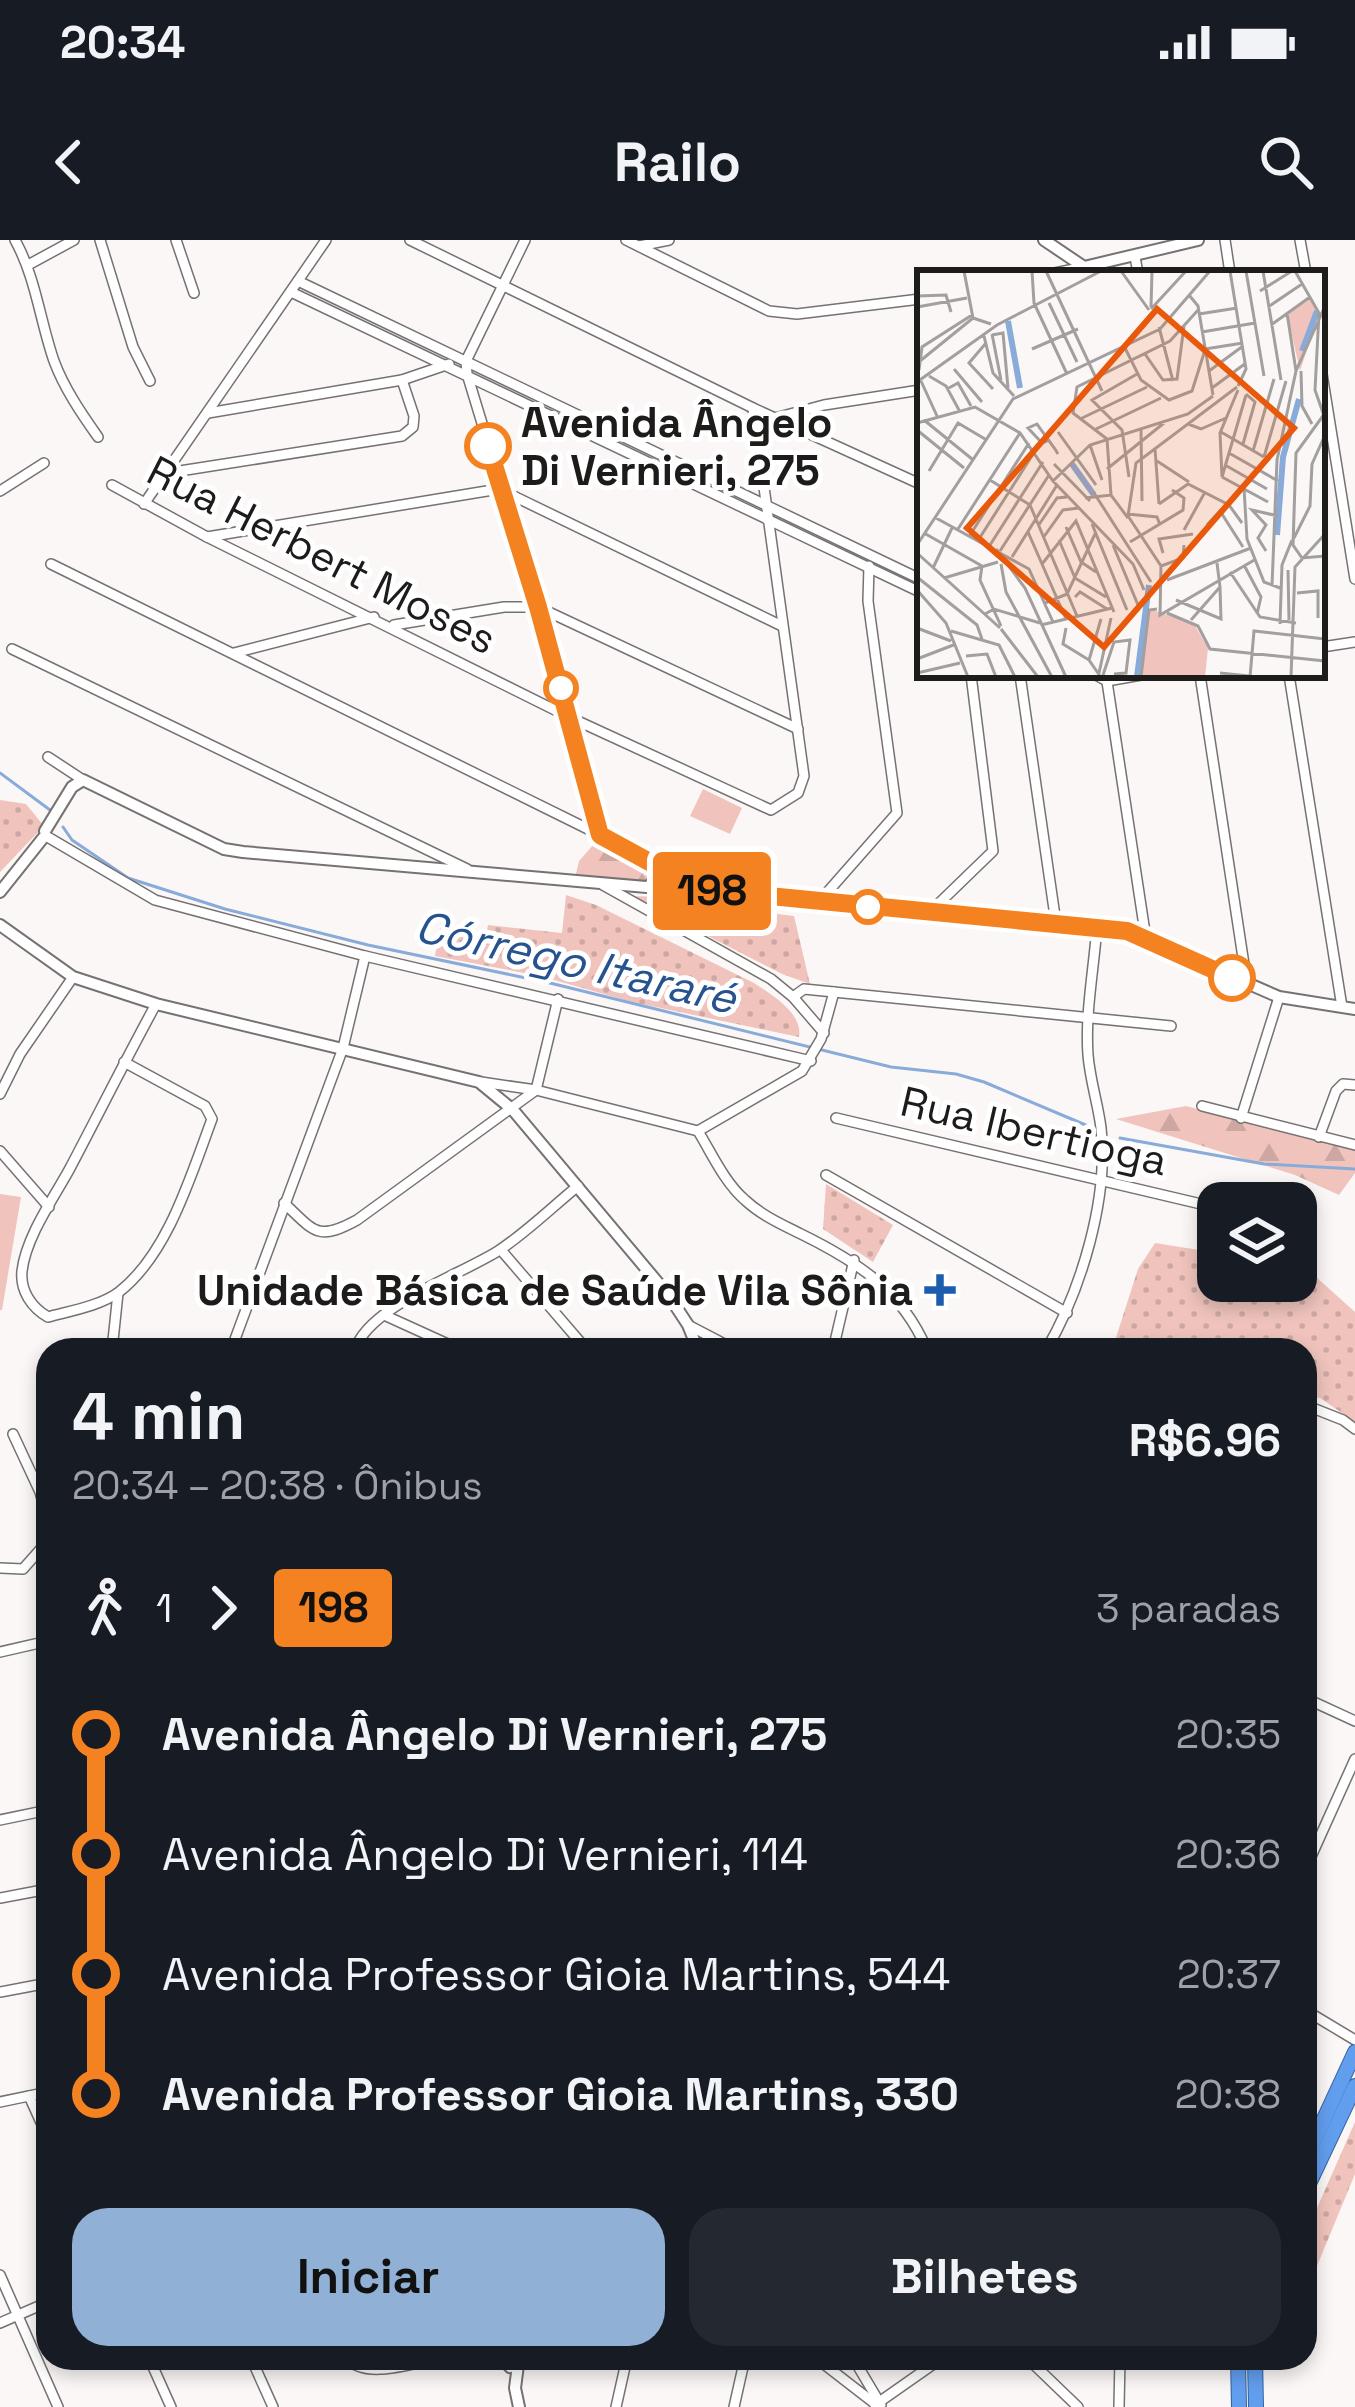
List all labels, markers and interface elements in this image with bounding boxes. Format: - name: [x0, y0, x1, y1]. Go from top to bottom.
- text: 20:34: [60, 14, 185, 71]
- text: Railo: [614, 128, 741, 197]
- icon: back: [36, 129, 102, 195]
- icon: search: [1253, 129, 1319, 195]
- inset map: [917, 270, 1325, 678]
- place label: Avenida Ângelo Di Vernieri, 275: [521, 396, 833, 497]
- marker: Avenida Ângelo Di Vernieri, 275: [466, 424, 510, 468]
- street label: Rua Herbert Moses: [139, 444, 505, 666]
- unlabelled marker: [545, 672, 577, 704]
- line badge: 198: [643, 852, 781, 930]
- text: 198: [677, 864, 747, 917]
- unlabelled marker: [852, 891, 884, 923]
- water label: Córrego Itararé: [410, 897, 743, 1027]
- unlabelled marker: [1210, 956, 1254, 1000]
- street label: Rua Ibertioga: [896, 1075, 1172, 1187]
- map controls: [1197, 1182, 1317, 1302]
- button: layers: [1197, 1182, 1317, 1302]
- place label: Unidade Básica de Saúde Vila Sônia: [197, 1264, 913, 1317]
- marker: Unidade Básica de Saúde Vila Sônia: [924, 1274, 956, 1306]
- text: 4 min: [72, 1374, 245, 1458]
- text: R$6.96: [1129, 1412, 1281, 1469]
- text: 20:34 – 20:38 · Ônibus: [72, 1461, 482, 1510]
- icon: walk: [72, 1575, 138, 1641]
- icon: forward: [190, 1575, 256, 1641]
- text: 198: [298, 1581, 368, 1634]
- text: 1: [156, 1584, 172, 1633]
- text: 3 paradas: [1096, 1584, 1281, 1633]
- text: Avenida Ângelo Di Vernieri, 275: [162, 1706, 827, 1763]
- text: 20:35: [1176, 1710, 1281, 1759]
- text: Avenida Ângelo Di Vernieri, 114: [162, 1826, 808, 1883]
- text: 20:36: [1175, 1830, 1281, 1879]
- text: Avenida Professor Gioia Martins, 544: [162, 1946, 950, 2003]
- text: 20:37: [1177, 1950, 1281, 1999]
- text: Avenida Professor Gioia Martins, 330: [162, 2066, 959, 2123]
- text: 20:38: [1175, 2070, 1281, 2119]
- button: Iniciar: [72, 2208, 665, 2346]
- button: Bilhetes: [689, 2208, 1281, 2346]

